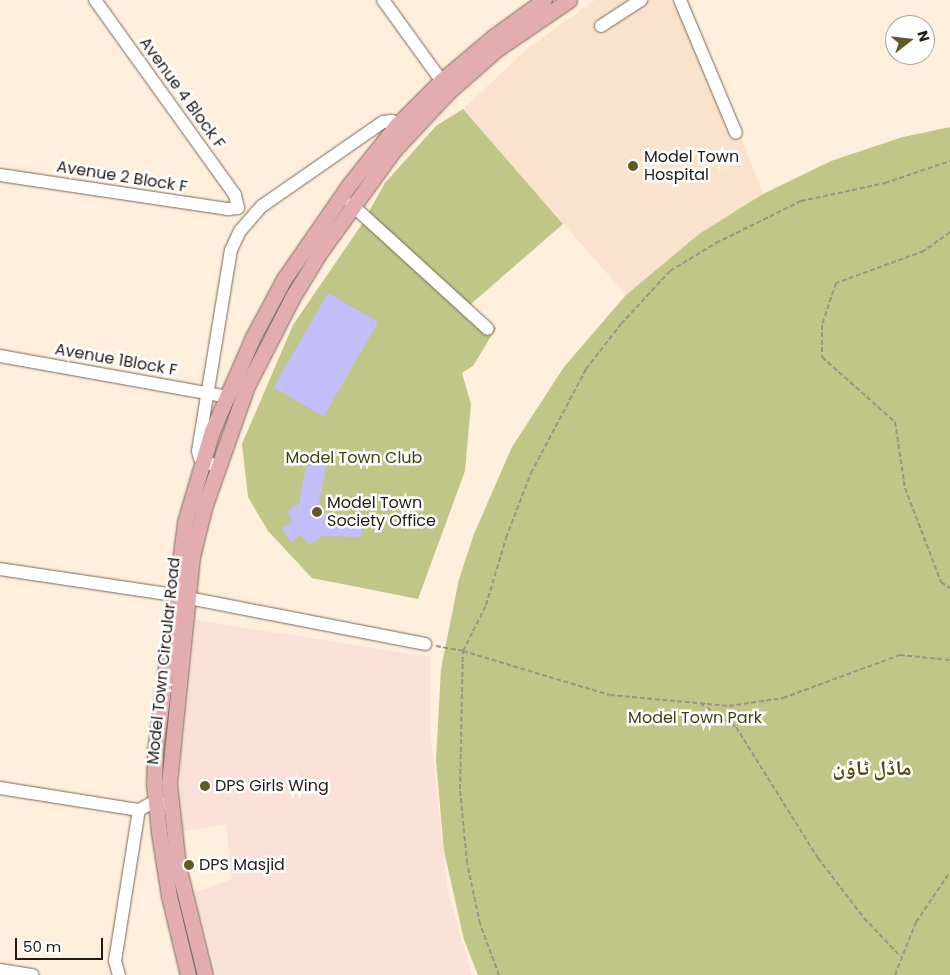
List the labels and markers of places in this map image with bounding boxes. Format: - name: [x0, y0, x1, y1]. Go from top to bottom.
- place label: Model Town Hospital: [644, 147, 739, 185]
- marker: Model Town Hospital: [626, 159, 640, 173]
- place label: Model Town Society Office: [327, 493, 436, 531]
- marker: Model Town Society Office: [311, 506, 323, 518]
- place label: DPS Girls Wing: [215, 776, 329, 796]
- marker: DPS Girls Wing: [199, 780, 211, 792]
- place label: DPS Masjid: [199, 855, 285, 875]
- marker: DPS Masjid: [183, 859, 195, 871]

